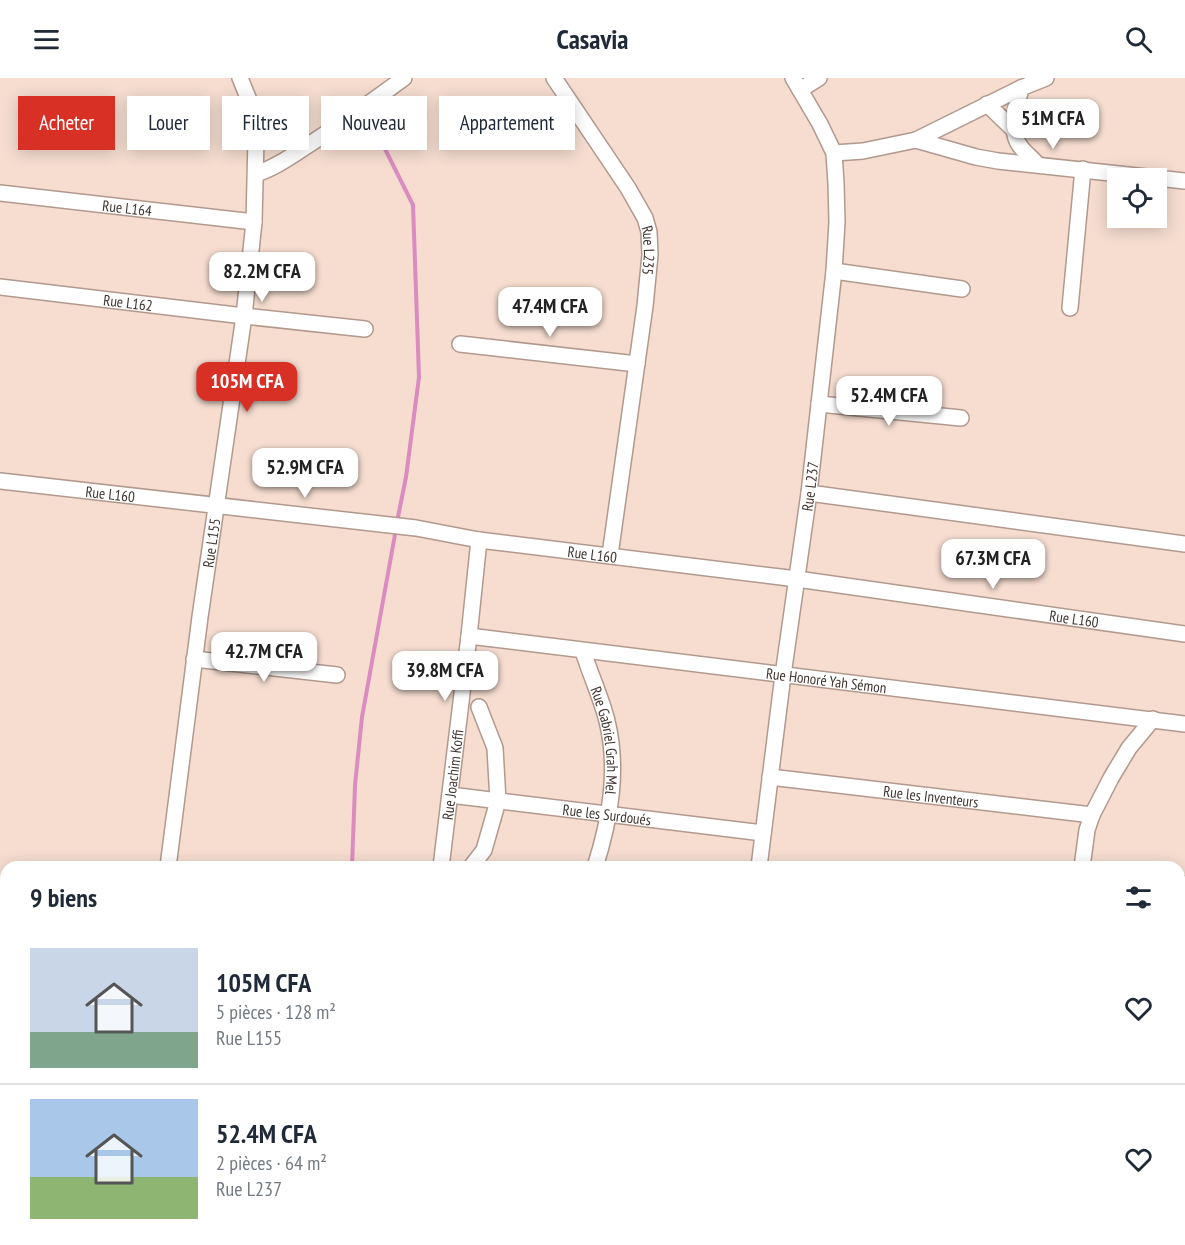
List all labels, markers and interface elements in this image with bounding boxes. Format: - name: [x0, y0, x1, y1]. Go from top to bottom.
- text: Casavia: [557, 22, 628, 56]
- icon: menu: [30, 23, 63, 56]
- icon: search: [1122, 23, 1155, 56]
- chip: Acheter: [18, 96, 115, 150]
- chip: Louer: [127, 96, 210, 150]
- chip: Filtres: [222, 96, 309, 150]
- chip: Nouveau: [321, 96, 427, 150]
- chip: Appartement: [439, 96, 575, 150]
- pin: 51M CFA: [998, 99, 1108, 150]
- text: 51M CFA: [1021, 105, 1085, 131]
- map controls: [1107, 168, 1167, 228]
- button: locate: [1107, 168, 1167, 228]
- street label: Rue L164: [101, 195, 153, 220]
- street label: Rue L235: [638, 223, 660, 276]
- pin: 82.2M CFA: [193, 252, 331, 303]
- text: 82.2M CFA: [223, 258, 301, 284]
- pin: 47.4M CFA: [481, 287, 619, 338]
- street label: Rue L162: [102, 290, 154, 315]
- text: 47.4M CFA: [512, 293, 588, 319]
- pin: 105M CFA: [185, 362, 309, 413]
- text: 105M CFA: [210, 368, 284, 394]
- pin: 52.4M CFA: [820, 376, 958, 427]
- text: 52.4M CFA: [850, 382, 928, 408]
- pin: 52.9M CFA: [236, 448, 374, 499]
- text: 52.9M CFA: [266, 454, 344, 480]
- street label: Rue L237: [797, 461, 822, 512]
- street label: Rue L160: [85, 481, 136, 506]
- street label: Rue L155: [198, 517, 224, 569]
- pin: 67.3M CFA: [924, 539, 1062, 590]
- street label: Rue L160: [567, 541, 618, 566]
- text: 67.3M CFA: [955, 545, 1031, 571]
- street label: Rue L160: [1048, 605, 1100, 631]
- pin: 42.7M CFA: [195, 632, 333, 683]
- text: 42.7M CFA: [225, 638, 303, 664]
- pin: 39.8M CFA: [376, 651, 514, 702]
- text: 39.8M CFA: [406, 657, 484, 683]
- street label: Rue Honoré Yah Sémon: [765, 663, 888, 697]
- street label: Rue Gabriel Grah Mel: [587, 684, 622, 796]
- street label: Rue Joachim Koffi: [437, 728, 467, 821]
- street label: Rue les Inventeurs: [882, 781, 980, 811]
- street label: Rue les Surdoués: [562, 799, 652, 829]
- text: 9 biens: [30, 881, 97, 914]
- icon: filters: [1122, 881, 1155, 914]
- text: 105M CFA: [216, 966, 311, 999]
- icon: home: [78, 972, 150, 1044]
- icon: heart: [1122, 992, 1155, 1025]
- text: 5 pièces · 128 m²: [216, 999, 336, 1025]
- text: Rue L155: [216, 1025, 282, 1051]
- text: 52.4M CFA: [216, 1117, 317, 1150]
- icon: home: [78, 1123, 150, 1195]
- icon: heart: [1122, 1143, 1155, 1176]
- text: 2 pièces · 64 m²: [216, 1150, 327, 1176]
- text: Rue L237: [216, 1176, 282, 1202]

